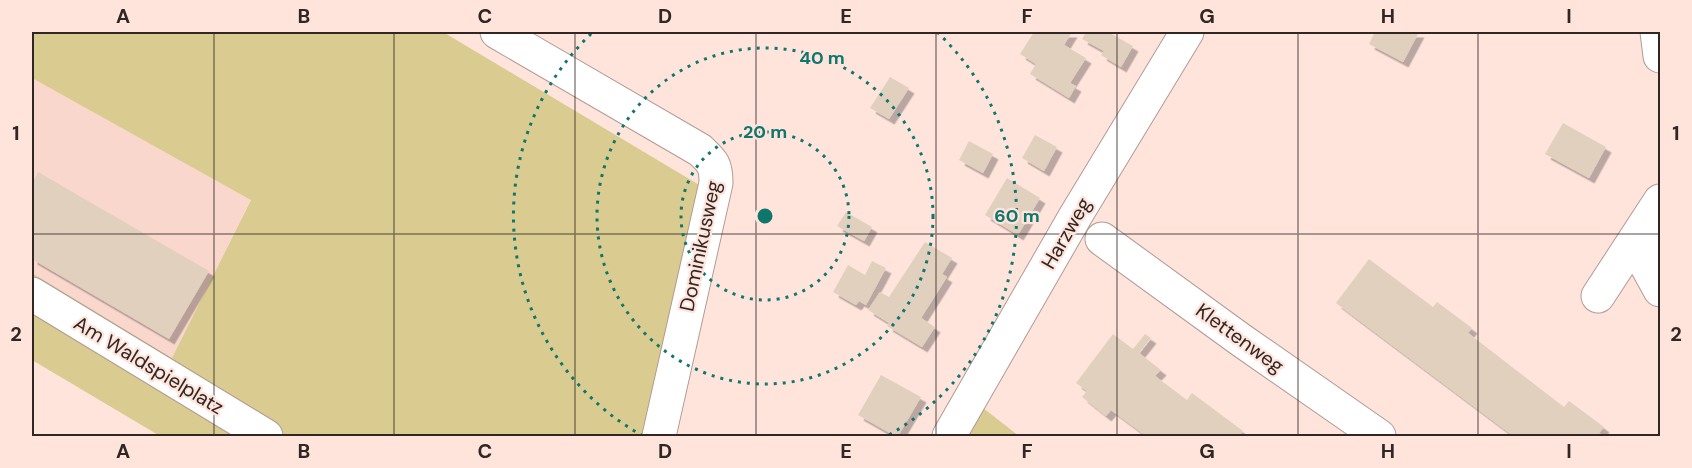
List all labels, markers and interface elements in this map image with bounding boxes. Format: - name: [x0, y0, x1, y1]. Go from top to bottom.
- text: A: [116, 3, 130, 29]
- text: B: [298, 3, 310, 29]
- text: C: [478, 3, 492, 29]
- text: D: [658, 3, 672, 29]
- text: E: [840, 3, 852, 29]
- text: F: [1021, 3, 1033, 29]
- text: G: [1199, 3, 1215, 29]
- text: H: [1381, 3, 1395, 29]
- text: I: [1566, 3, 1572, 29]
- text: 40 m: [799, 46, 845, 70]
- text: 1: [12, 120, 20, 146]
- text: 20 m: [743, 120, 787, 144]
- text: 1: [1672, 120, 1680, 146]
- street label: Dominikusweg: [673, 178, 727, 314]
- street label: Harzweg: [1035, 193, 1097, 273]
- text: 60 m: [994, 204, 1040, 228]
- centre of rings: [755, 206, 775, 226]
- street label: Klettenweg: [1191, 297, 1289, 379]
- street label: Am Waldspielplatz: [69, 310, 229, 420]
- text: 2: [10, 321, 22, 347]
- text: 2: [1670, 321, 1682, 347]
- text: A: [116, 438, 130, 464]
- text: B: [298, 438, 310, 464]
- text: C: [478, 438, 492, 464]
- text: D: [658, 438, 672, 464]
- text: E: [840, 438, 852, 464]
- text: F: [1021, 438, 1033, 464]
- text: G: [1199, 438, 1215, 464]
- text: H: [1381, 438, 1395, 464]
- text: I: [1566, 438, 1572, 464]

